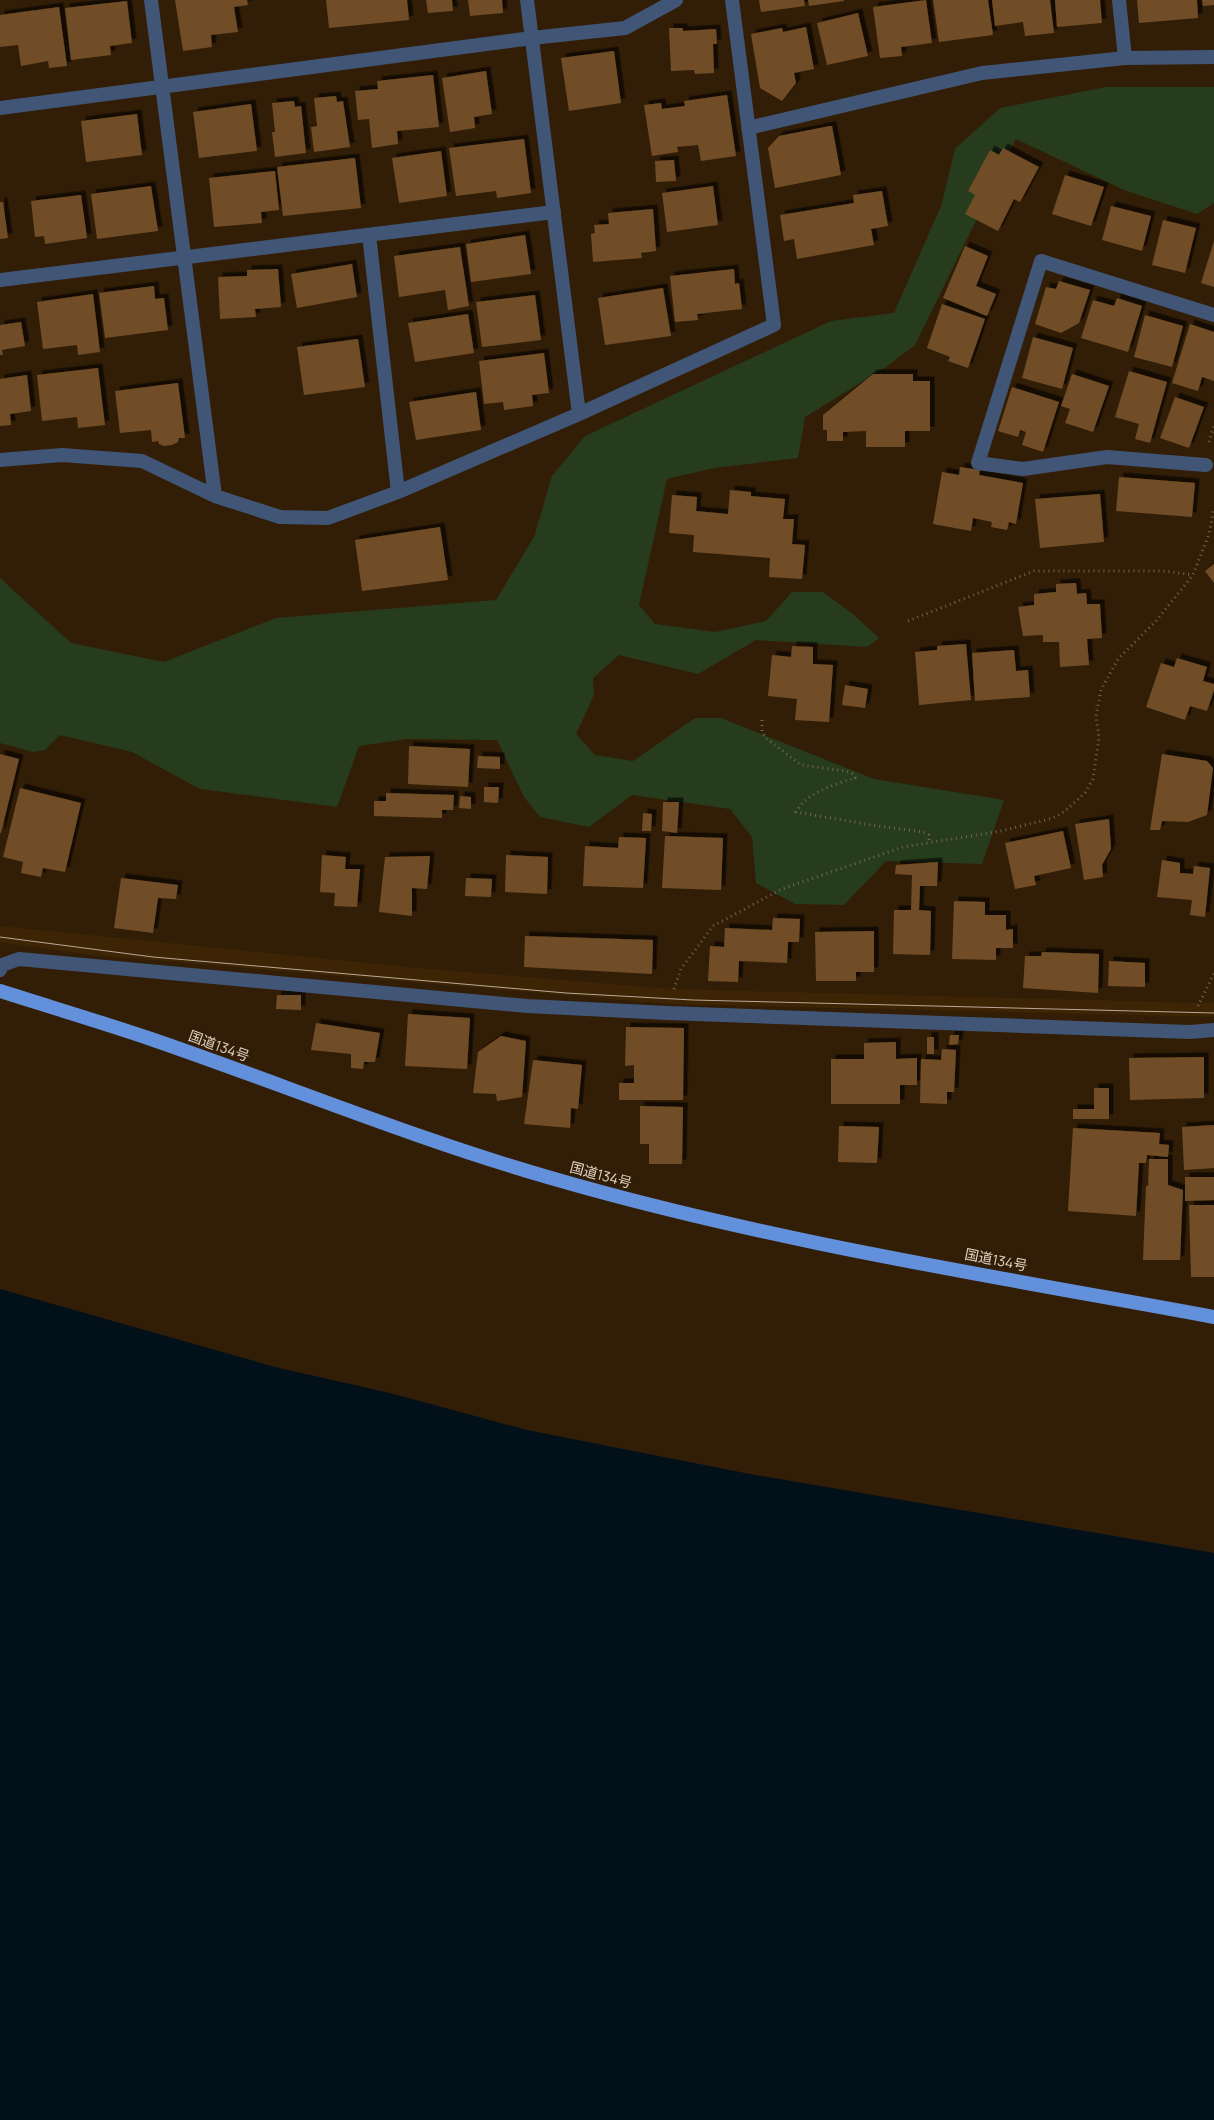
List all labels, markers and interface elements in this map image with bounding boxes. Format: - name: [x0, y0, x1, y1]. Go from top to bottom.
- street label: 国道134号: [186, 1026, 252, 1065]
- street label: 国道134号: [568, 1157, 634, 1192]
- street label: 国道134号: [963, 1244, 1029, 1275]

